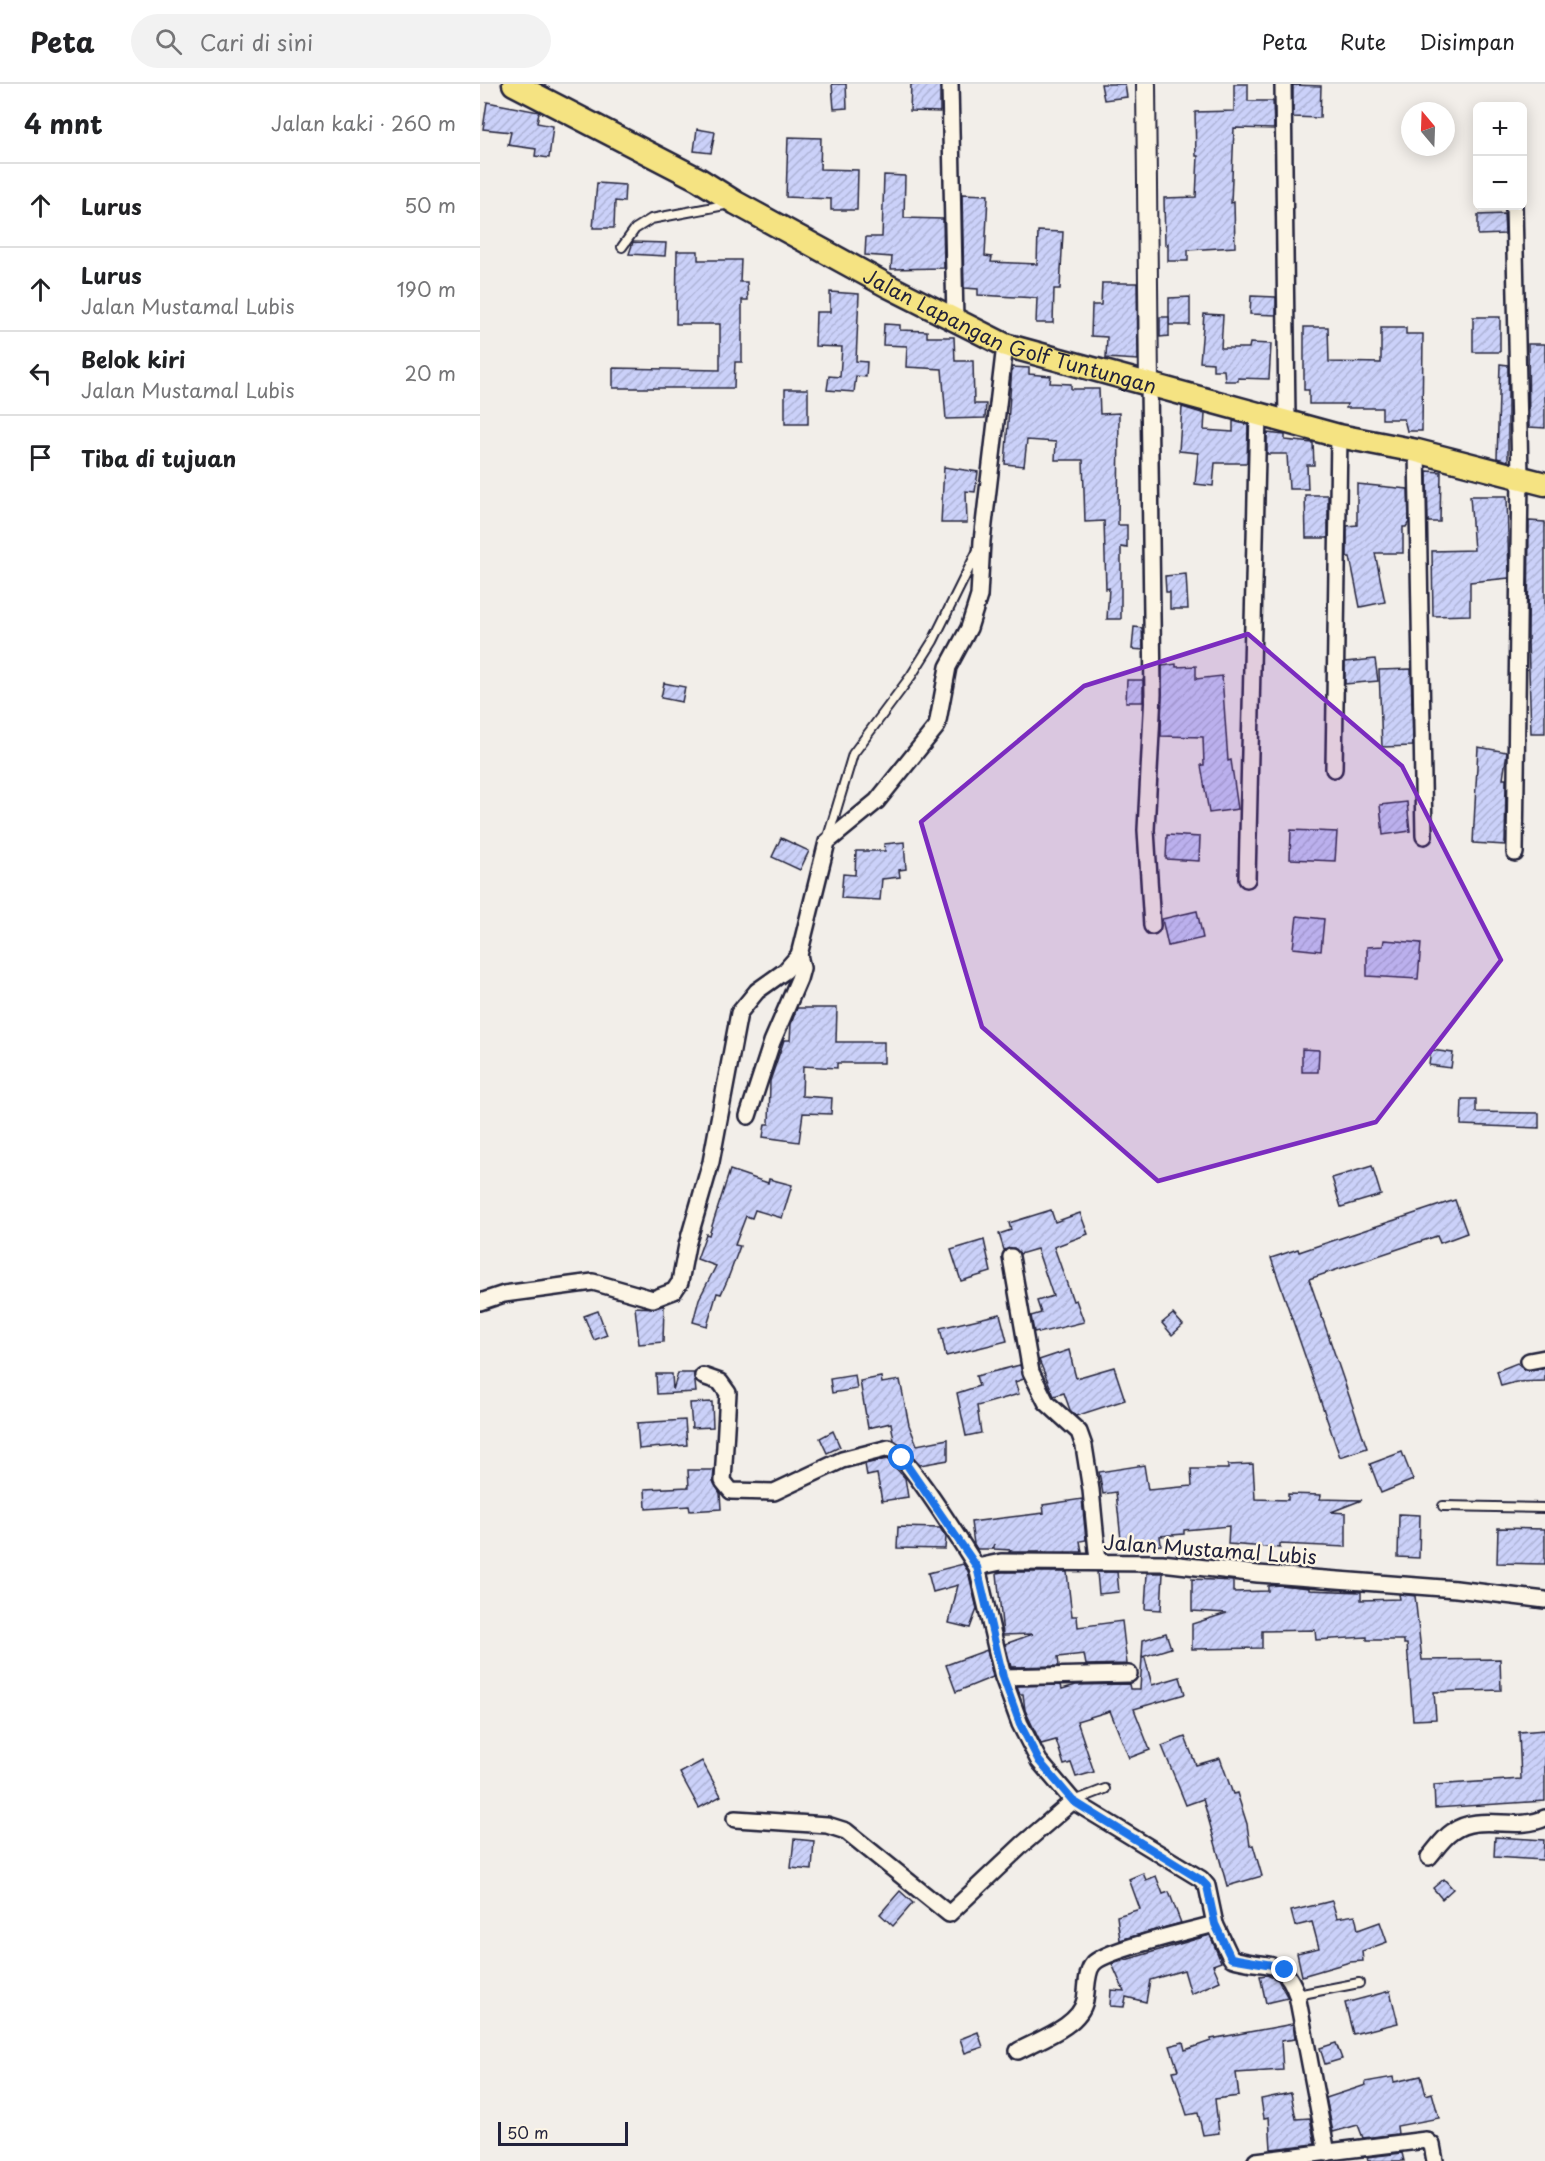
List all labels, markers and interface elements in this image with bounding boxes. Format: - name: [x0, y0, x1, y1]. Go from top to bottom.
- search box: [131, 14, 551, 68]
- text: Peta: [30, 20, 95, 63]
- icon: search: [152, 25, 185, 58]
- text: Cari di sini: [200, 25, 313, 58]
- text: Peta: [1262, 25, 1307, 57]
- text: Rute: [1340, 25, 1386, 57]
- text: Disimpan: [1419, 25, 1515, 57]
- north arrow: [1401, 102, 1455, 156]
- map controls: [1473, 102, 1527, 210]
- button: +: [1473, 102, 1527, 156]
- text: 4 mnt: [24, 104, 103, 143]
- text: Jalan kaki · 260 m: [271, 108, 456, 138]
- button: −: [1473, 156, 1527, 210]
- icon: ahead: [24, 189, 57, 222]
- text: Lurus: [81, 189, 142, 222]
- text: 50 m: [404, 190, 456, 220]
- text: Lurus: [81, 258, 142, 291]
- street label: Jalan Lapangan Golf Tuntungan: [858, 260, 1160, 401]
- icon: ahead: [24, 273, 57, 306]
- text: 190 m: [397, 274, 456, 304]
- text: Jalan Mustamal Lubis: [81, 291, 295, 321]
- text: Belok kiri: [81, 342, 185, 375]
- icon: left: [24, 357, 57, 390]
- text: 20 m: [404, 358, 456, 388]
- text: Jalan Mustamal Lubis: [81, 375, 295, 405]
- icon: arrive: [24, 441, 57, 474]
- text: Tiba di tujuan: [81, 441, 236, 474]
- route start: [888, 1444, 914, 1470]
- street label: Jalan Mustamal Lubis: [1102, 1527, 1318, 1571]
- route end: [1271, 1956, 1297, 1982]
- scale bar: [498, 2119, 628, 2146]
- text: 50 m: [507, 2120, 548, 2144]

